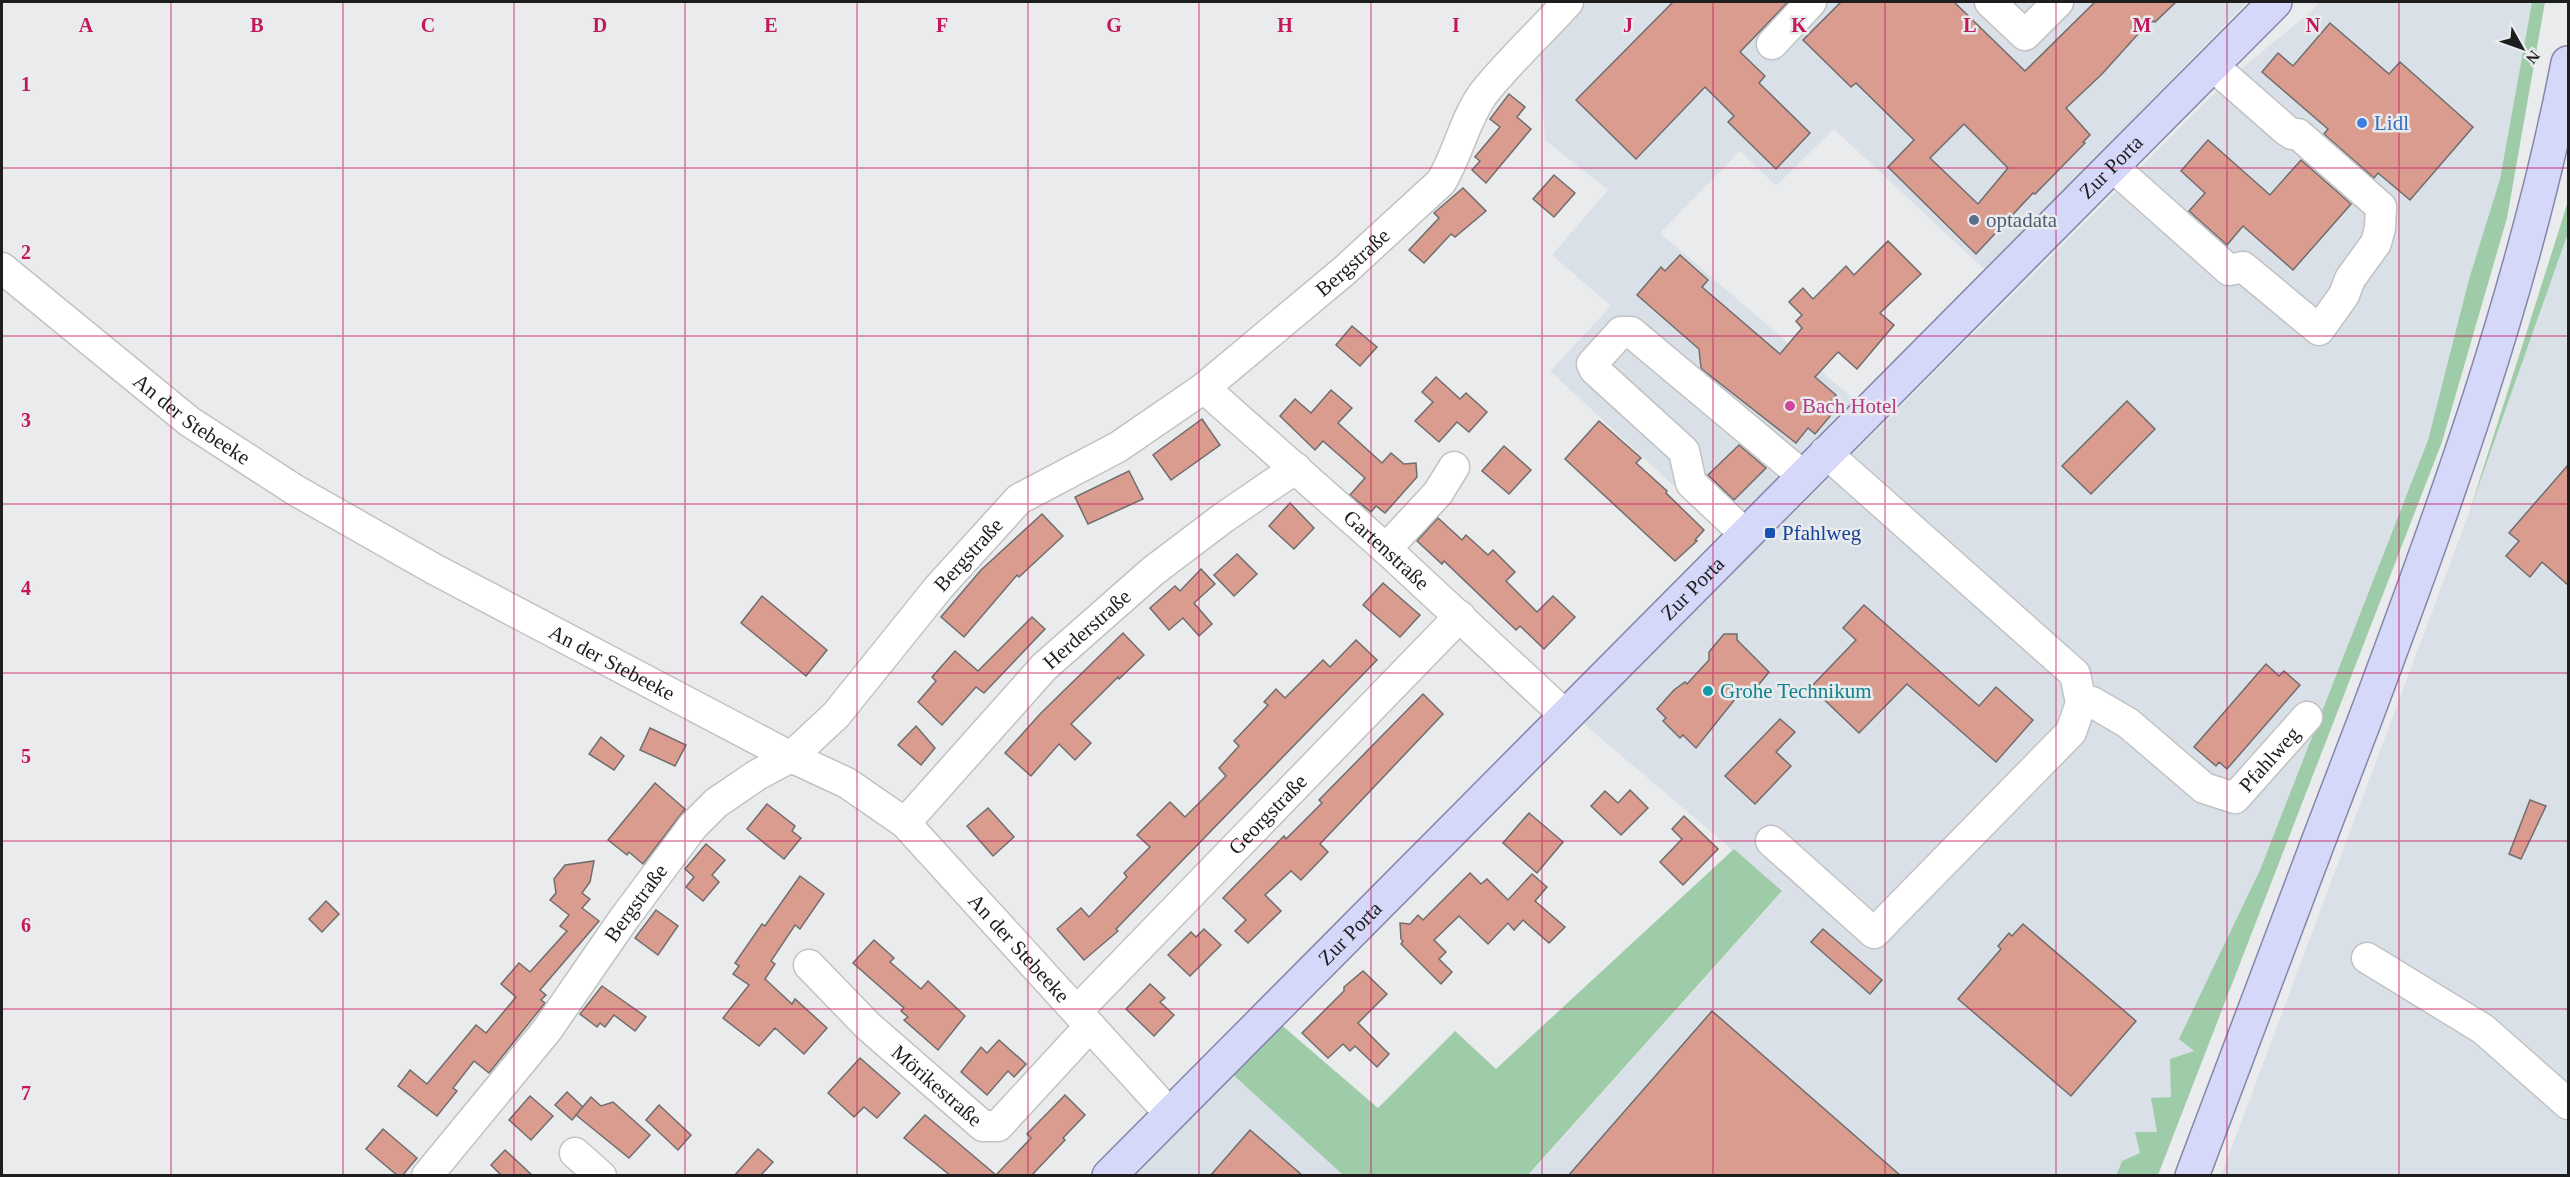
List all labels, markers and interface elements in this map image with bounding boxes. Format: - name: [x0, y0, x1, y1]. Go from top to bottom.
- text: A: [79, 14, 94, 36]
- text: B: [250, 14, 264, 36]
- text: C: [421, 14, 435, 36]
- text: D: [593, 14, 607, 36]
- text: E: [764, 14, 778, 36]
- text: F: [936, 14, 948, 36]
- text: G: [1106, 14, 1122, 36]
- text: H: [1277, 14, 1293, 36]
- text: I: [1452, 14, 1460, 36]
- text: J: [1623, 14, 1633, 36]
- text: K: [1791, 14, 1807, 36]
- text: L: [1963, 14, 1977, 36]
- text: M: [2133, 14, 2152, 36]
- text: N: [2306, 14, 2321, 36]
- north arrow: [2492, 18, 2552, 78]
- text: N: [2523, 47, 2543, 68]
- text: 1: [21, 73, 31, 95]
- place label: Lidl: [2374, 111, 2409, 135]
- marker: Lidl: [2355, 116, 2369, 130]
- street label: Zur Porta: [2074, 130, 2148, 204]
- place label: optadata: [1986, 208, 2058, 232]
- marker: optadata: [1967, 213, 1981, 227]
- street label: Bergstraße: [1311, 223, 1394, 302]
- text: 2: [21, 241, 31, 263]
- street label: An der Stebeeke: [129, 369, 255, 470]
- place label: Bach Hotel: [1802, 394, 1897, 418]
- marker: Bach Hotel: [1783, 399, 1797, 413]
- text: 3: [21, 409, 31, 431]
- street label: Gartenstraße: [1339, 505, 1434, 595]
- street label: Bergstraße: [929, 513, 1008, 596]
- place label: Pfahlweg: [1782, 521, 1862, 545]
- marker: Pfahlweg: [1763, 526, 1777, 540]
- street label: Zur Porta: [1656, 551, 1730, 625]
- text: 4: [21, 577, 31, 599]
- street label: Herderstraße: [1038, 584, 1135, 674]
- street label: An der Stebeeke: [545, 620, 679, 706]
- place label: Grohe Technikum: [1720, 679, 1872, 703]
- marker: Grohe Technikum: [1701, 684, 1715, 698]
- street label: Pfahlweg: [2234, 721, 2305, 797]
- text: 5: [21, 745, 31, 767]
- street label: Georgstraße: [1224, 769, 1312, 859]
- street label: Bergstraße: [599, 859, 672, 947]
- street label: An der Stebeeke: [963, 889, 1075, 1008]
- street label: Zur Porta: [1313, 896, 1387, 970]
- text: 6: [21, 914, 31, 936]
- street label: Mörikestraße: [887, 1040, 987, 1132]
- text: 7: [21, 1082, 31, 1104]

